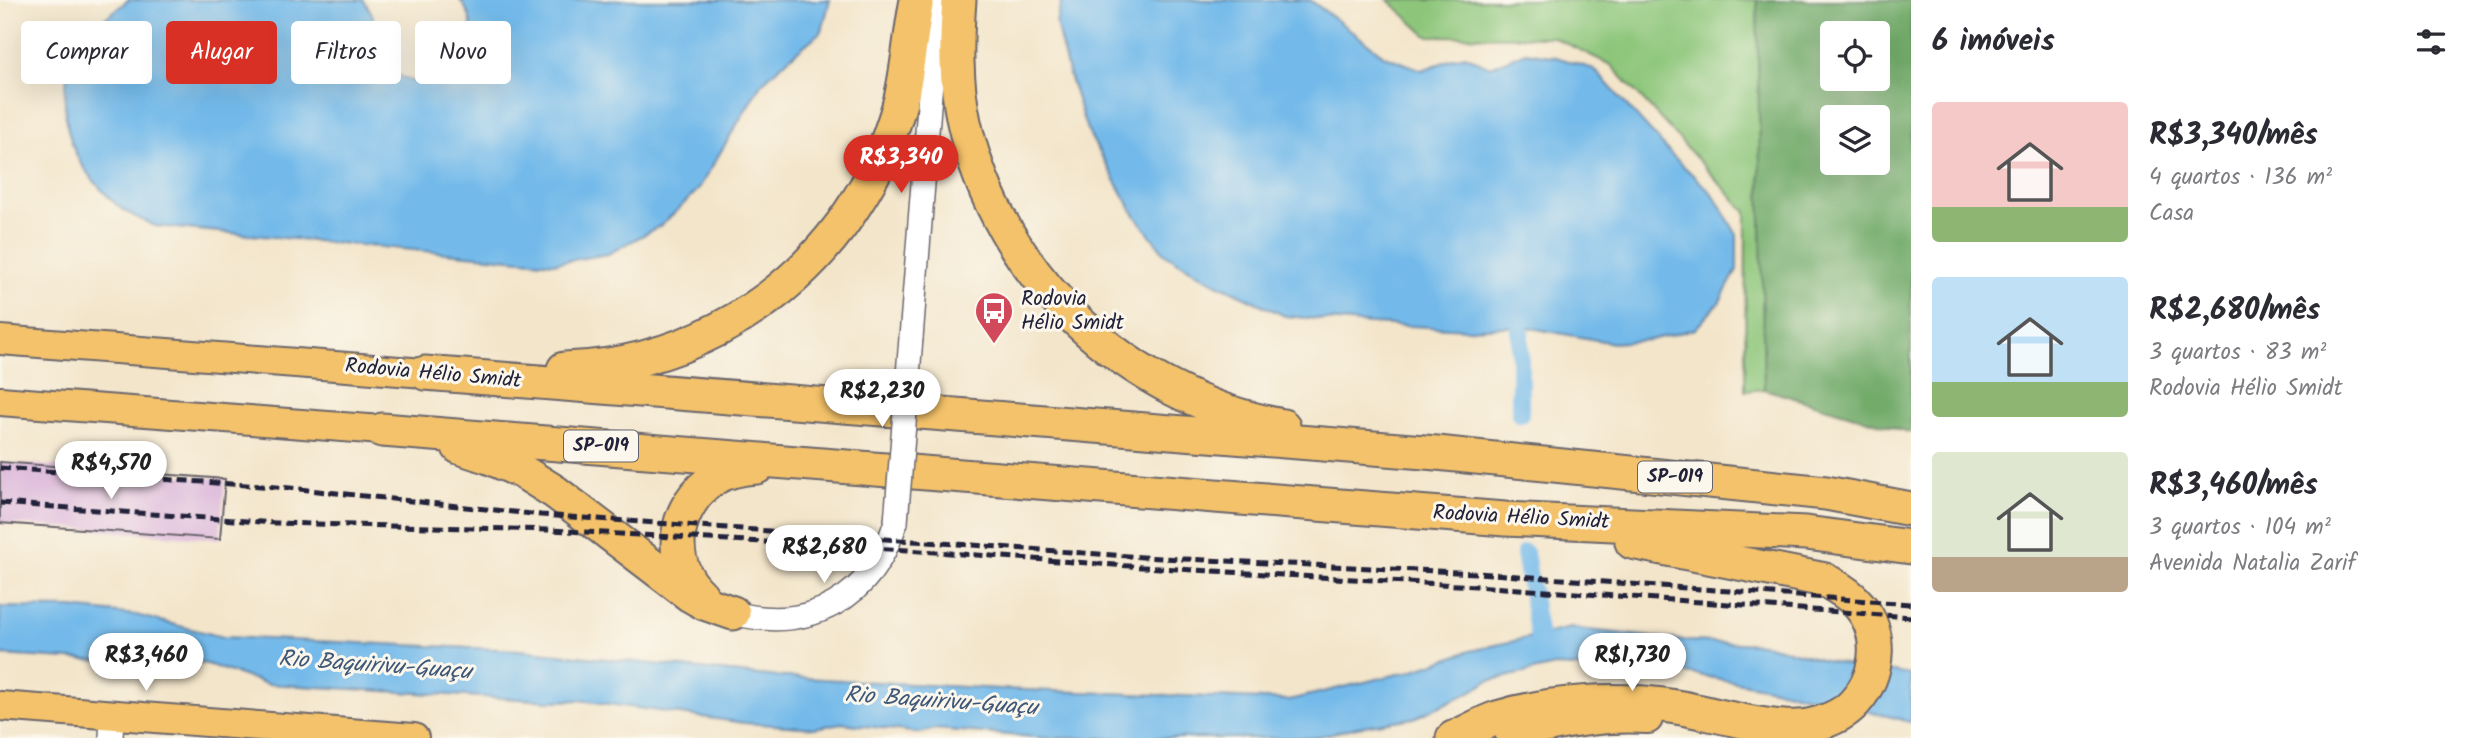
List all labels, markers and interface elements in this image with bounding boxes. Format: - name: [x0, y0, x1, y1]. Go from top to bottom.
- text: 6 imóveis: [1932, 18, 2055, 66]
- chip: Comprar: [21, 21, 152, 84]
- chip: Alugar: [166, 21, 277, 84]
- chip: Filtros: [291, 21, 401, 84]
- chip: Novo: [415, 21, 511, 84]
- map controls: [1820, 21, 1890, 175]
- button: locate: [1820, 21, 1890, 91]
- icon: filters: [2412, 23, 2450, 61]
- button: layers: [1820, 105, 1890, 175]
- text: R$3,340/mês: [2149, 112, 2318, 160]
- icon: home: [1988, 130, 2072, 214]
- pin: R$3,340: [836, 136, 966, 195]
- text: R$3,340: [860, 140, 942, 176]
- text: 4 quartos · 136 m²: [2149, 160, 2332, 196]
- text: Casa: [2149, 196, 2194, 232]
- place label: Rodovia Hélio Smidt: [1021, 283, 1125, 340]
- text: R$2,680/mês: [2149, 287, 2320, 335]
- bus stop icon: Rodovia Hélio Smidt: [973, 290, 1015, 345]
- icon: home: [1988, 305, 2072, 389]
- text: 3 quartos · 83 m²: [2149, 335, 2326, 371]
- street label: Rodovia Hélio Smidt: [344, 350, 523, 398]
- pin: R$2,230: [817, 370, 947, 429]
- text: Rodovia Hélio Smidt: [2149, 371, 2343, 407]
- text: R$2,230: [840, 374, 924, 410]
- road number: SP-019: [564, 430, 638, 462]
- pin: R$4,570: [46, 442, 176, 501]
- text: R$4,570: [71, 446, 151, 482]
- road number: SP-019: [1638, 462, 1712, 492]
- text: R$3,460/mês: [2149, 462, 2318, 510]
- icon: home: [1988, 480, 2072, 564]
- street label: Rodovia Hélio Smidt: [1432, 497, 1611, 539]
- text: 3 quartos · 104 m²: [2149, 510, 2331, 546]
- pin: R$2,680: [759, 526, 889, 585]
- text: R$2,680: [782, 530, 866, 566]
- text: Avenida Natalia Zarif: [2149, 546, 2356, 582]
- pin: R$3,460: [81, 634, 211, 693]
- pin: R$1,730: [1567, 634, 1697, 693]
- text: R$3,460: [105, 638, 187, 674]
- text: R$1,730: [1594, 638, 1670, 674]
- water label: Rio Baquirivu-Guaçu: [277, 641, 475, 691]
- water label: Rio Baquirivu-Guaçu: [843, 677, 1041, 727]

